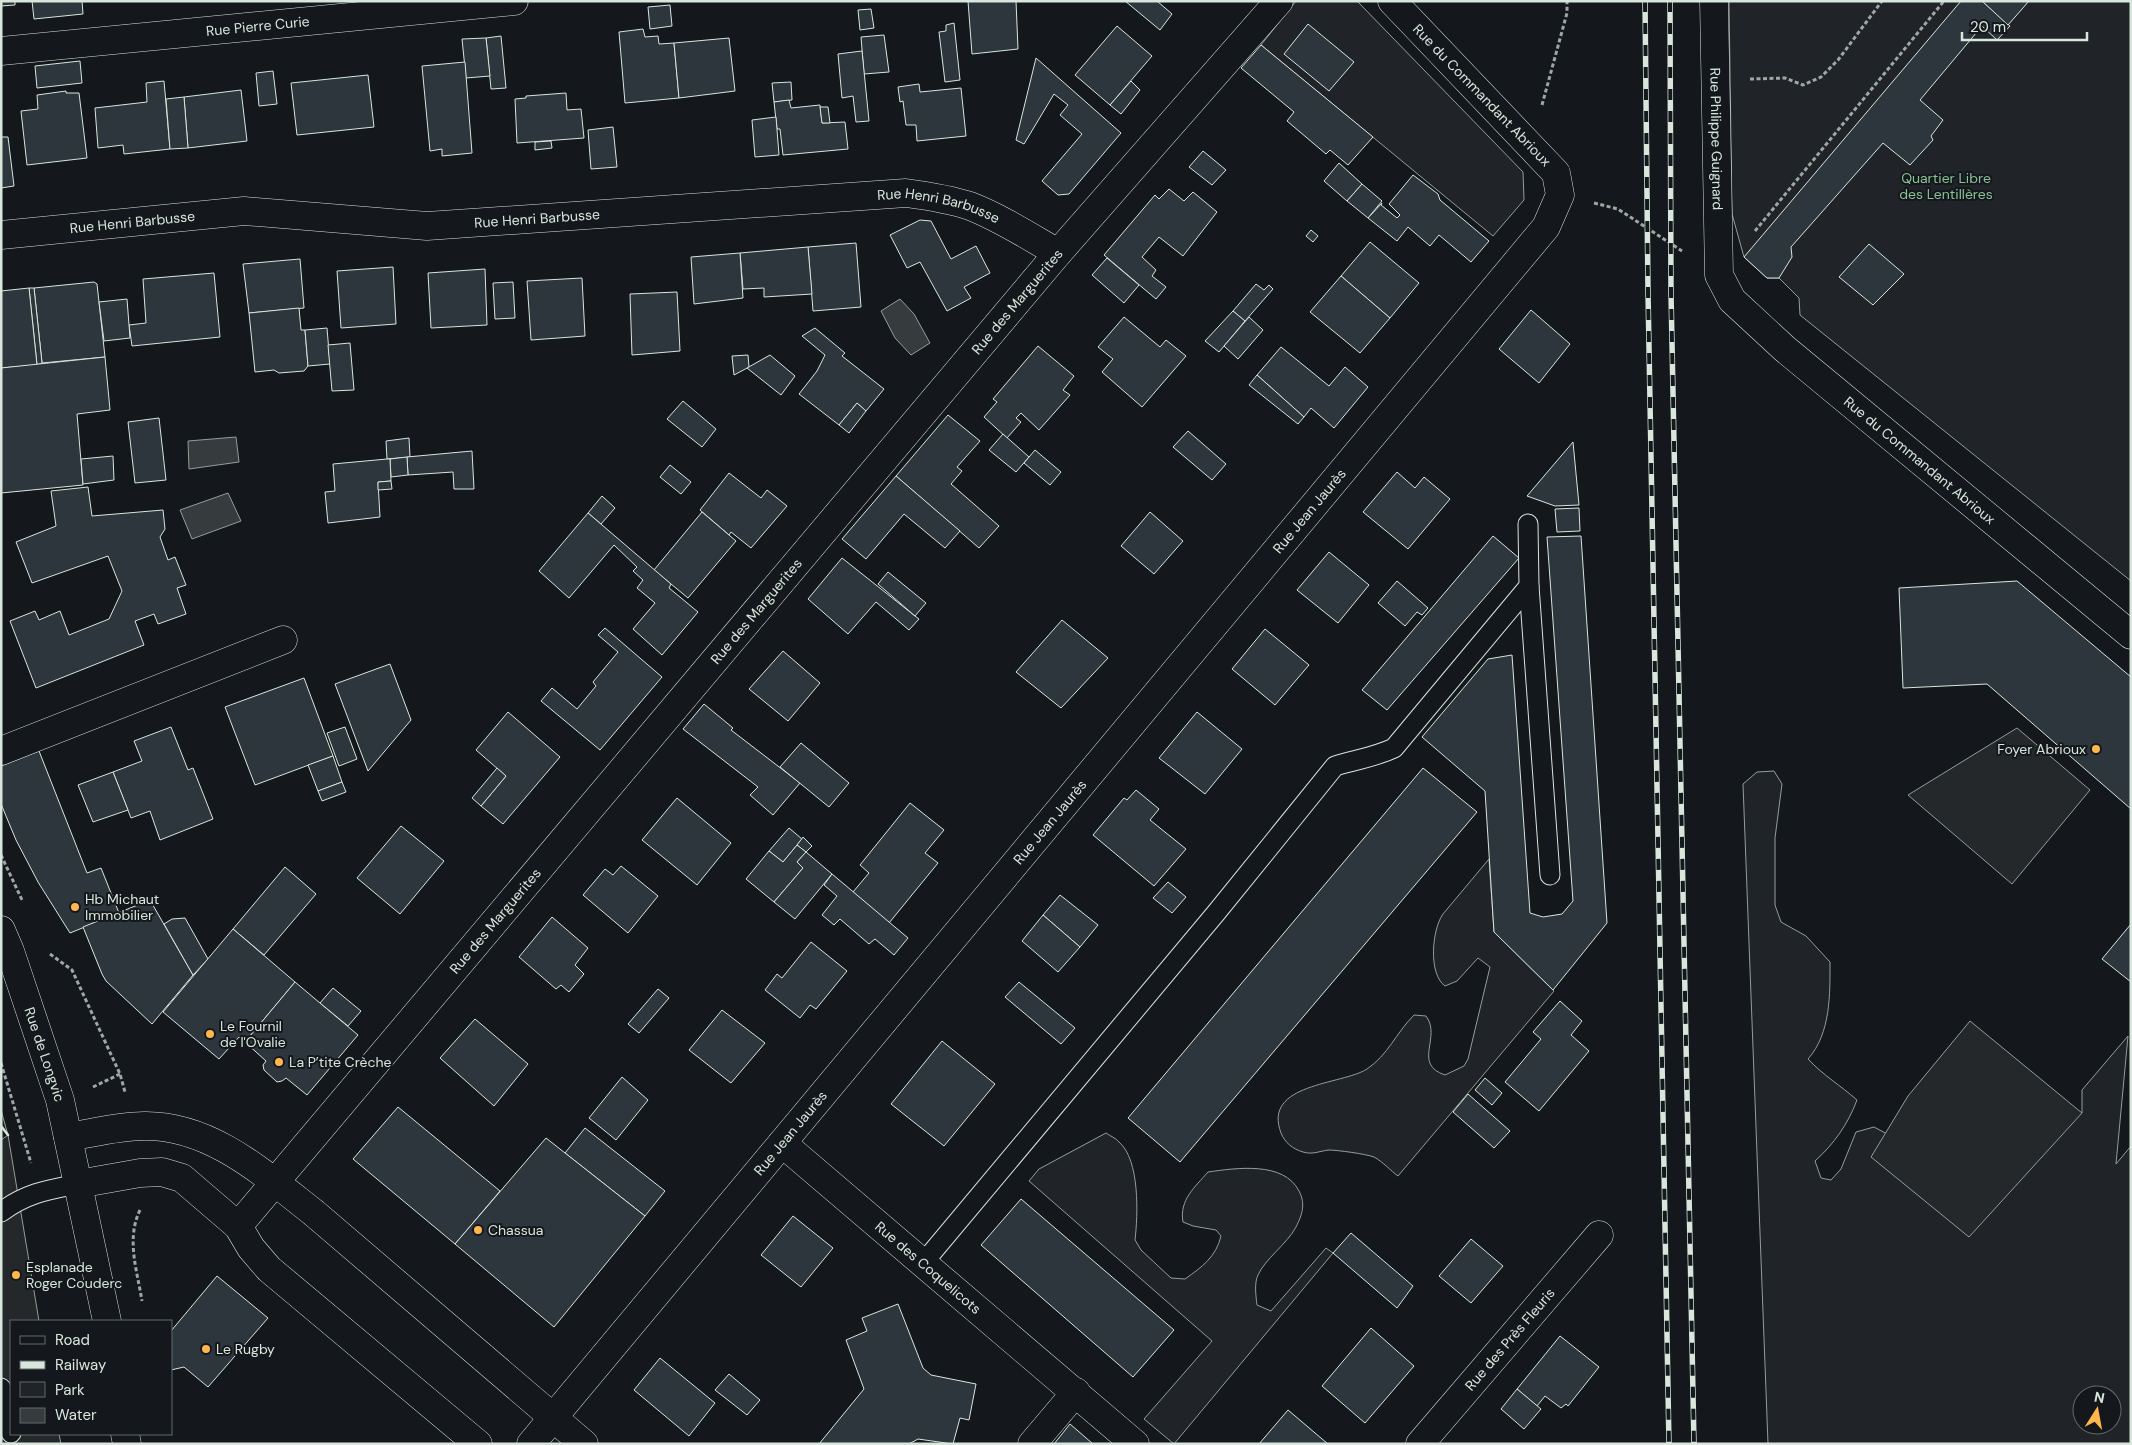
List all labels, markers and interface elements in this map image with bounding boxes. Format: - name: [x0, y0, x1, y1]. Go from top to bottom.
- scale bar: [1962, 10, 2087, 42]
- street label: Rue Pierre Curie: [205, 12, 310, 40]
- text: 20 m: [1970, 17, 2006, 37]
- street label: Rue du Commandant Abrioux: [1409, 20, 1555, 170]
- street label: Rue Philippe Guignard: [1706, 68, 1727, 210]
- park label: Quartier Libre des Lentillères: [1899, 169, 1993, 203]
- street label: Rue Henri Barbusse: [877, 184, 1003, 227]
- street label: Rue Henri Barbusse: [473, 205, 600, 232]
- street label: Rue Henri Barbusse: [69, 207, 196, 237]
- street label: Rue des Marguerites: [968, 245, 1067, 358]
- street label: Rue du Commandant Abrioux: [1840, 392, 1999, 528]
- street label: Rue Jean Jaurès: [1269, 465, 1350, 557]
- street label: Rue des Marguerites: [707, 555, 806, 668]
- place label: Foyer Abrioux: [1997, 740, 2086, 758]
- marker: Foyer Abrioux: [2090, 743, 2102, 755]
- street label: Rue Jean Jaurès: [1009, 776, 1090, 868]
- street label: Rue des Marguerites: [446, 864, 545, 977]
- place label: Hb Michaut Immobilier: [85, 890, 159, 924]
- marker: Hb Michaut Immobilier: [69, 901, 81, 913]
- street label: Rue de Longvic: [21, 1005, 69, 1104]
- place label: Le Fournil de l'Ovalie: [220, 1017, 286, 1051]
- marker: Le Fournil de l'Ovalie: [204, 1028, 216, 1040]
- place label: La P’tite Crèche: [289, 1053, 392, 1071]
- marker: La P’tite Crèche: [273, 1056, 285, 1068]
- street label: Rue Jean Jaurès: [750, 1087, 831, 1179]
- street label: Rue des Coquelicots: [871, 1217, 985, 1318]
- place label: Chassua: [488, 1221, 543, 1239]
- marker: Chassua: [472, 1224, 484, 1236]
- place label: Esplanade Roger Couderc: [26, 1258, 122, 1292]
- marker: Esplanade Roger Couderc: [10, 1269, 22, 1281]
- street label: Rue des Près Fleuris: [1461, 1284, 1559, 1394]
- legend: [10, 1320, 172, 1435]
- text: Road: [55, 1330, 90, 1350]
- place label: Le Rugby: [216, 1340, 275, 1358]
- marker: Le Rugby: [200, 1343, 212, 1355]
- text: Railway: [55, 1355, 107, 1375]
- text: Park: [55, 1380, 85, 1400]
- north arrow: [2072, 1385, 2122, 1435]
- text: N: [2093, 1387, 2106, 1407]
- text: Water: [55, 1405, 97, 1425]

